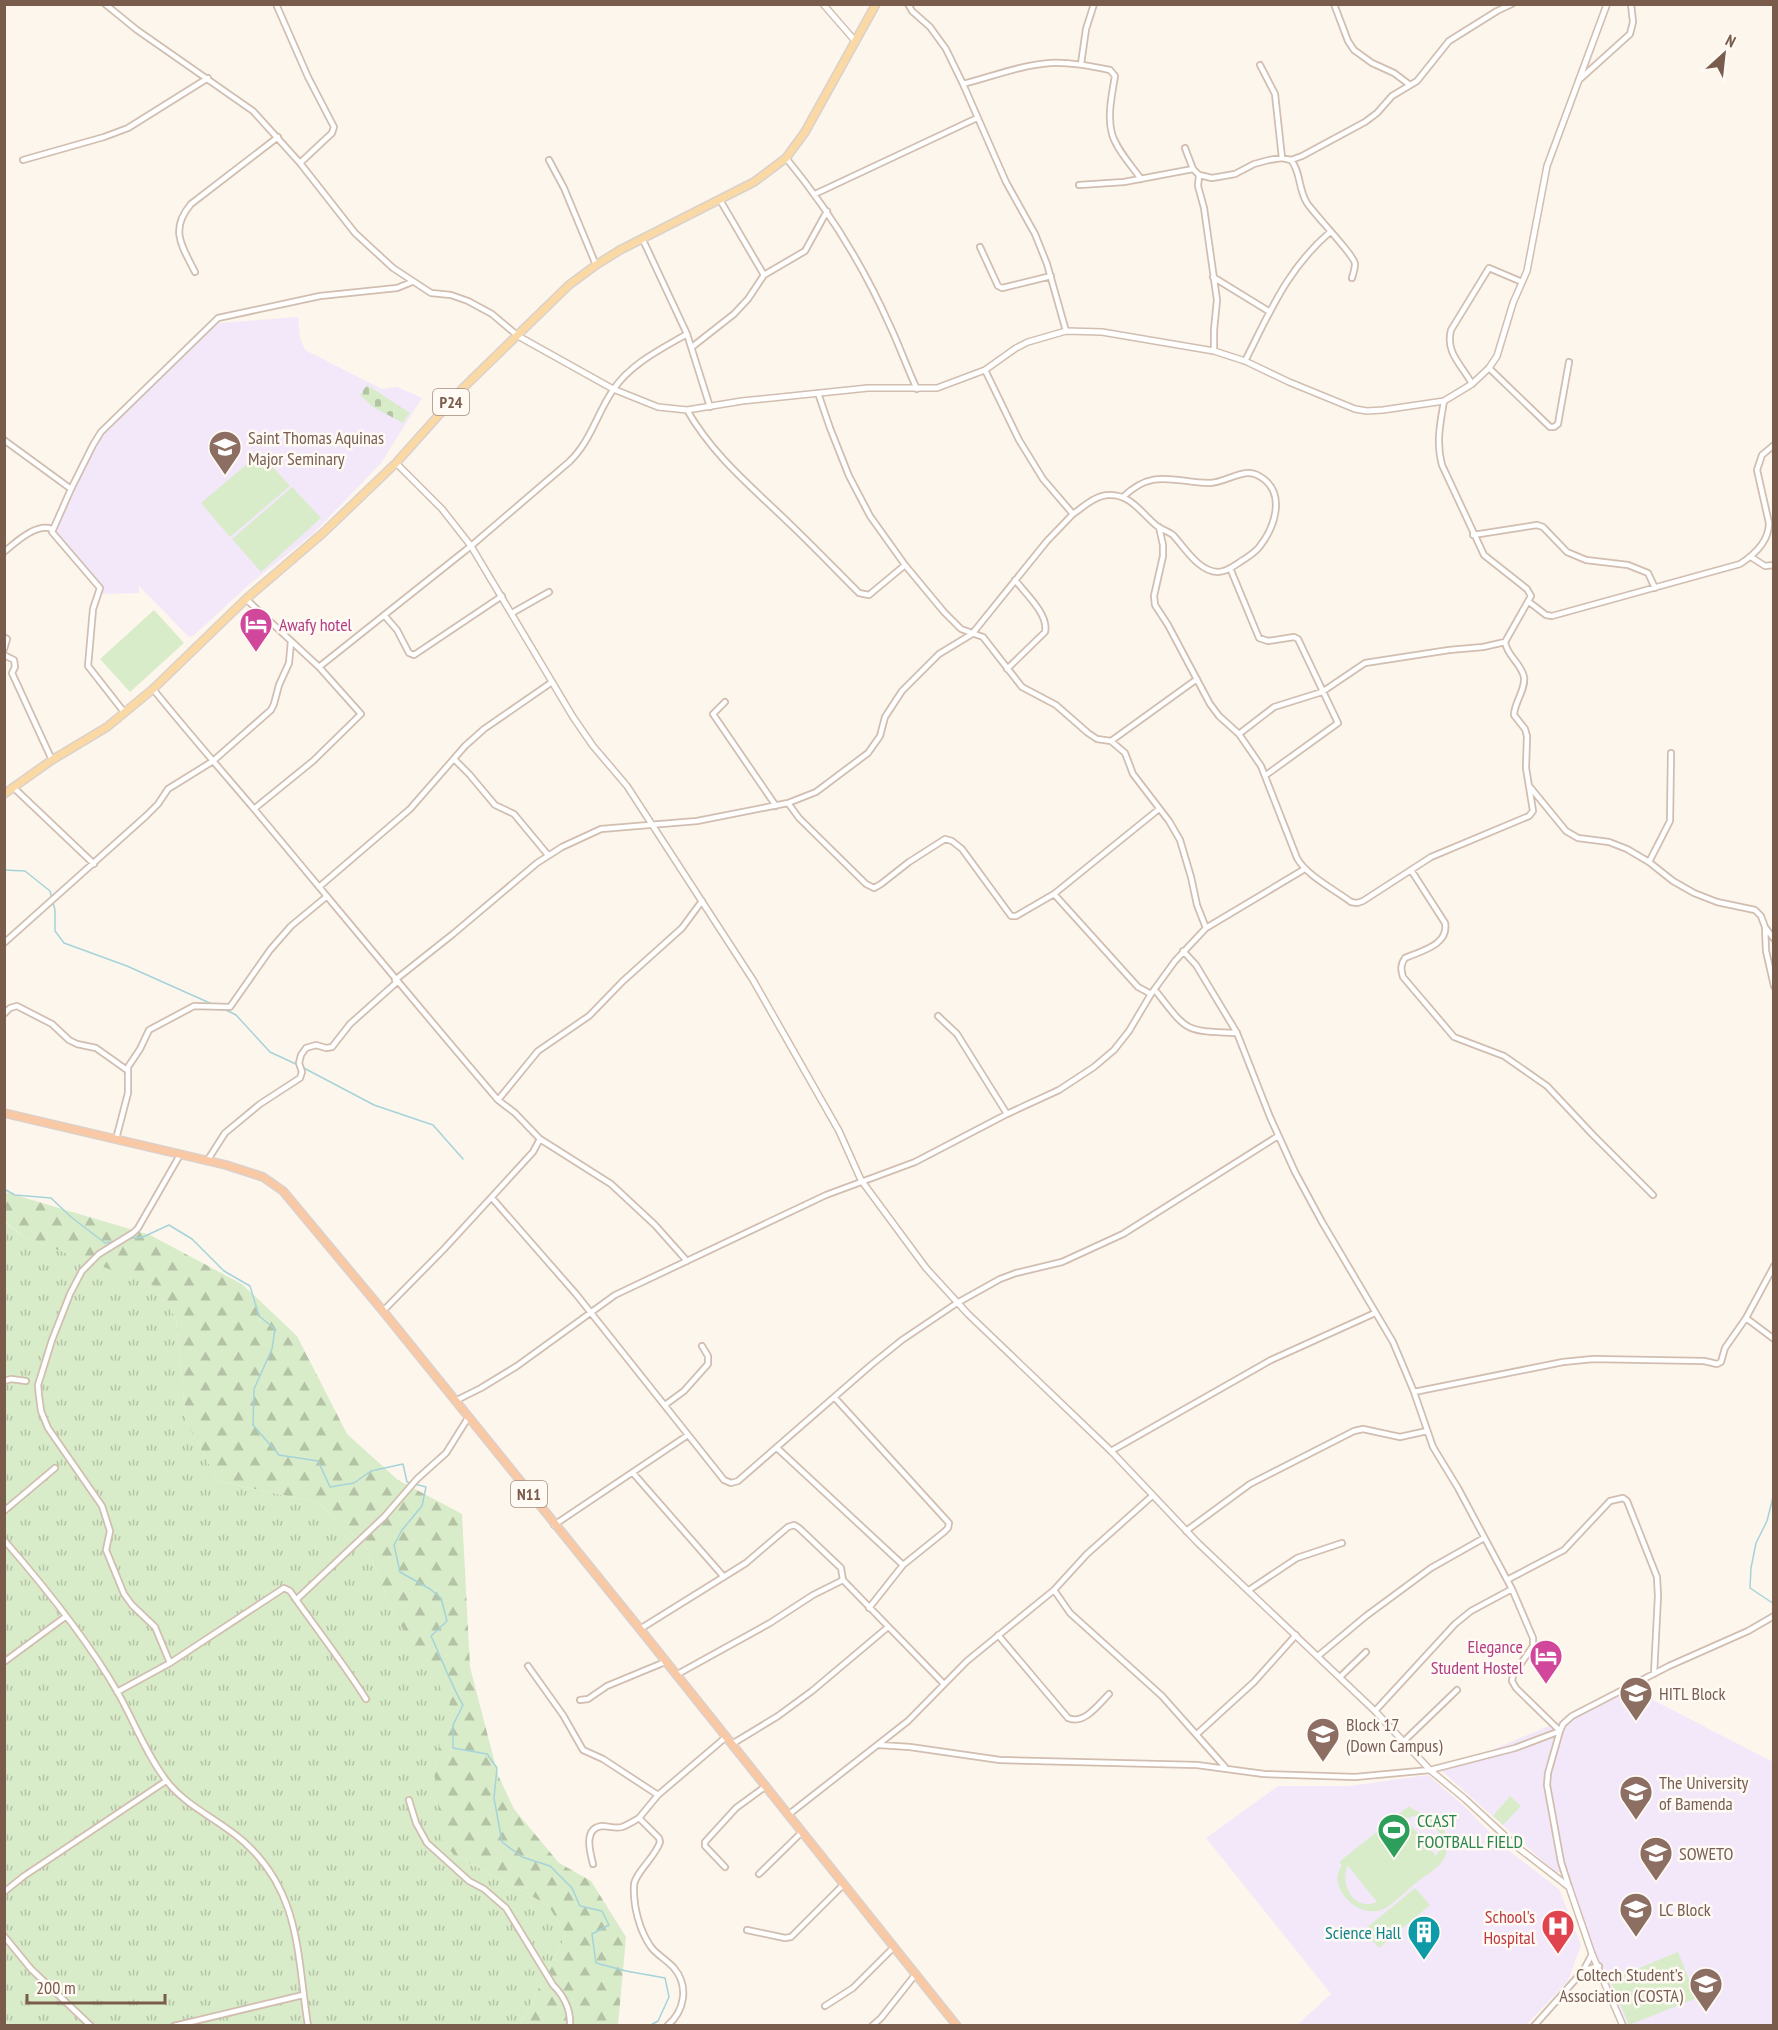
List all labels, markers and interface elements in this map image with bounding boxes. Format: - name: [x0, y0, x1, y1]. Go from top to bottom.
- north arrow: [1694, 24, 1754, 84]
- text: N: [1722, 30, 1739, 52]
- road number: P24: [433, 389, 469, 415]
- place label: Saint Thomas Aquinas Major Seminary: [248, 426, 384, 470]
- school or university icon: Saint Thomas Aquinas Major Seminary: [207, 429, 243, 476]
- hotel icon: Awafy hotel: [238, 606, 274, 653]
- place label: Awafy hotel: [279, 613, 353, 636]
- road number: N11: [511, 1481, 547, 1507]
- place label: Elegance Student Hostel: [1431, 1635, 1524, 1679]
- hotel icon: Elegance Student Hostel: [1528, 1638, 1564, 1685]
- school or university icon: HITL Block: [1618, 1675, 1654, 1722]
- place label: HITL Block: [1659, 1682, 1725, 1705]
- place label: Block 17 (Down Campus): [1346, 1713, 1443, 1757]
- school or university icon: Block 17 (Down Campus): [1305, 1716, 1341, 1763]
- place label: The University of Bamenda: [1659, 1771, 1749, 1815]
- school or university icon: The University of Bamenda: [1618, 1774, 1654, 1821]
- place label: CCAST FOOTBALL FIELD: [1417, 1809, 1523, 1853]
- sports icon: CCAST FOOTBALL FIELD: [1376, 1812, 1412, 1859]
- school or university icon: SOWETO: [1638, 1835, 1674, 1882]
- place label: SOWETO: [1679, 1842, 1733, 1865]
- school or university icon: LC Block: [1618, 1891, 1654, 1938]
- place label: LC Block: [1659, 1898, 1711, 1921]
- place label: School's Hospital: [1483, 1905, 1536, 1949]
- hospital icon: School's Hospital: [1540, 1908, 1576, 1955]
- building icon: Science Hall: [1406, 1914, 1442, 1961]
- place label: Science Hall: [1325, 1921, 1402, 1944]
- place label: Coltech Student's Association (COSTA): [1559, 1963, 1684, 2007]
- school or university icon: Coltech Student's Association (COSTA): [1688, 1966, 1724, 2013]
- scale bar: [27, 1967, 165, 2005]
- text: 200 m: [36, 1976, 76, 1999]

